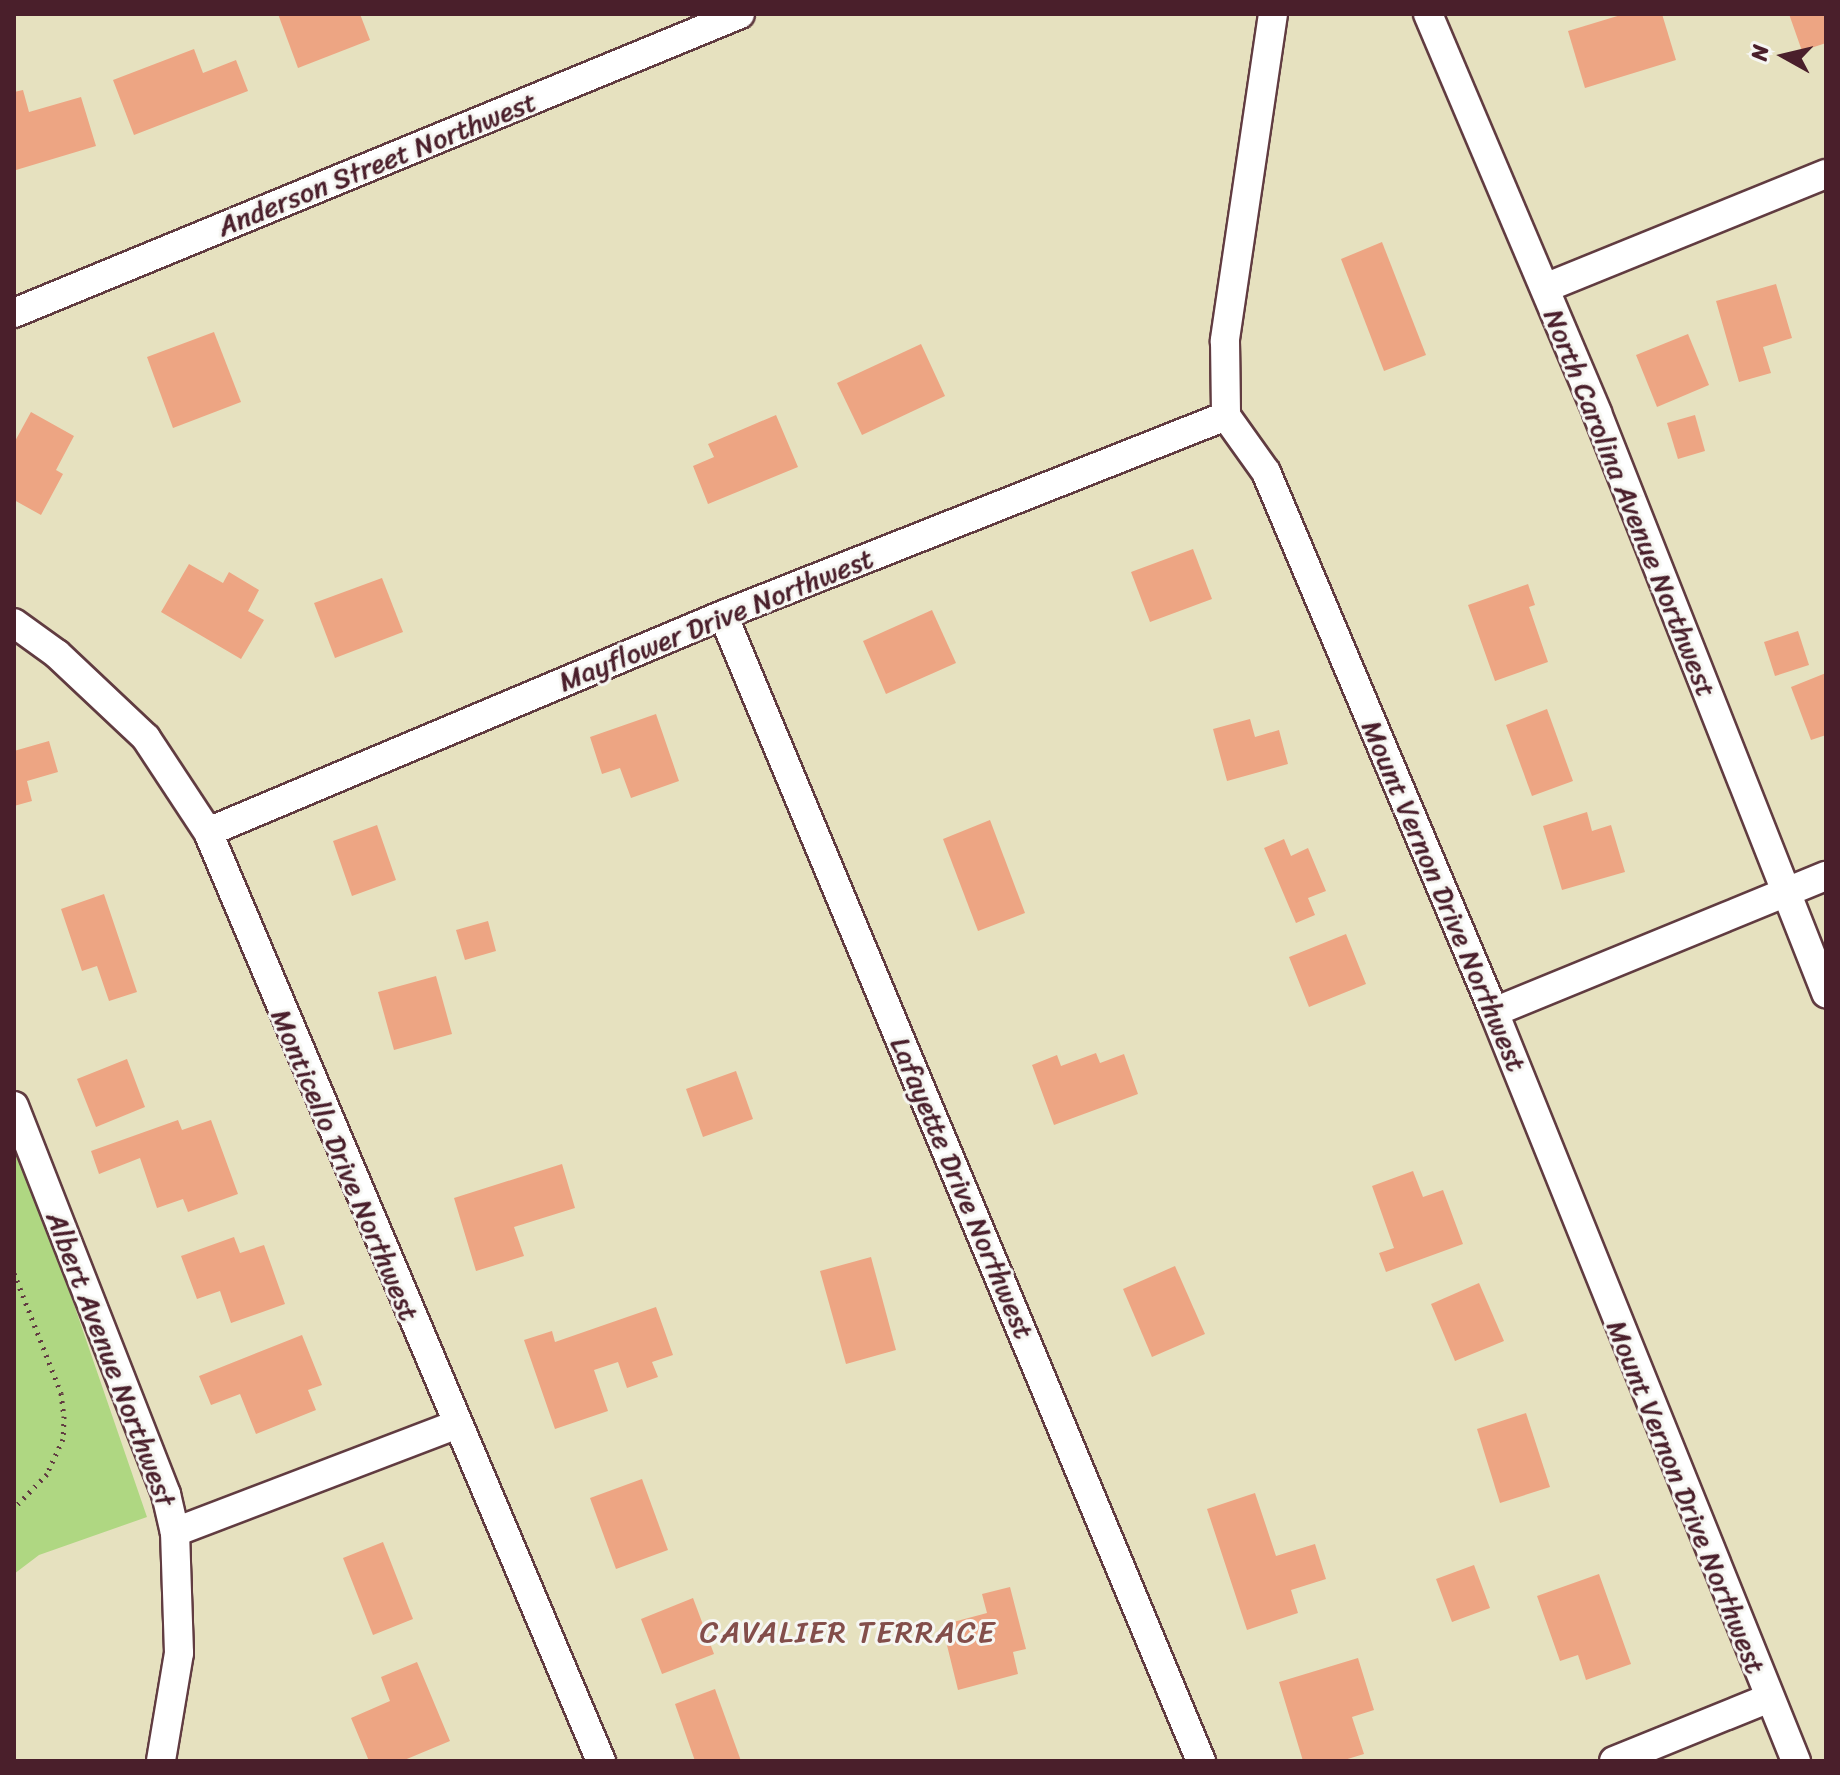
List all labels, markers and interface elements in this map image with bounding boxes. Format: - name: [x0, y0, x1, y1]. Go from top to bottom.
- north arrow: [1744, 16, 1824, 96]
- text: N: [1739, 42, 1780, 63]
- street label: Anderson Street Northwest: [212, 84, 542, 244]
- street label: North Carolina Avenue Northwest: [1537, 304, 1723, 702]
- street label: Mayflower Drive Northwest: [553, 541, 879, 699]
- street label: Mount Vernon Drive Northwest: [1354, 715, 1534, 1077]
- street label: Monticello Drive Northwest: [264, 1003, 426, 1327]
- street label: Lafayette Drive Northwest: [883, 1031, 1041, 1345]
- street label: Albert Avenue Northwest: [39, 1207, 183, 1511]
- street label: Mount Vernon Drive Northwest: [1599, 1315, 1773, 1679]
- district label: CAVALIER TERRACE: [699, 1614, 997, 1650]

